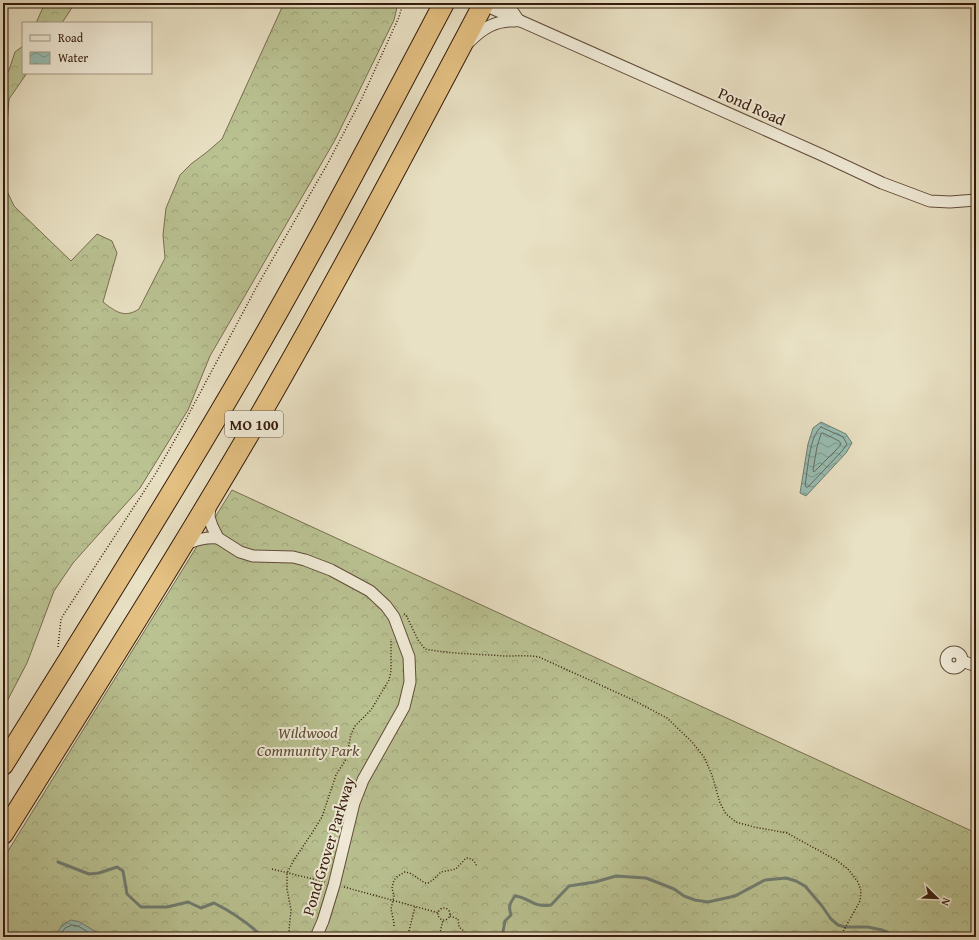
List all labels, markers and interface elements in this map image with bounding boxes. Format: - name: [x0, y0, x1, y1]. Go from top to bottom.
- legend: [22, 22, 152, 74]
- text: Road: [58, 29, 84, 46]
- text: Water: [58, 49, 88, 66]
- street label: Pond Road: [715, 81, 790, 132]
- road number: MO 100: [225, 411, 283, 437]
- park label: Wildwood Community Park: [257, 720, 360, 762]
- street label: Pond Grover Parkway: [295, 774, 361, 918]
- north arrow: [917, 878, 957, 918]
- text: N: [937, 895, 955, 909]

